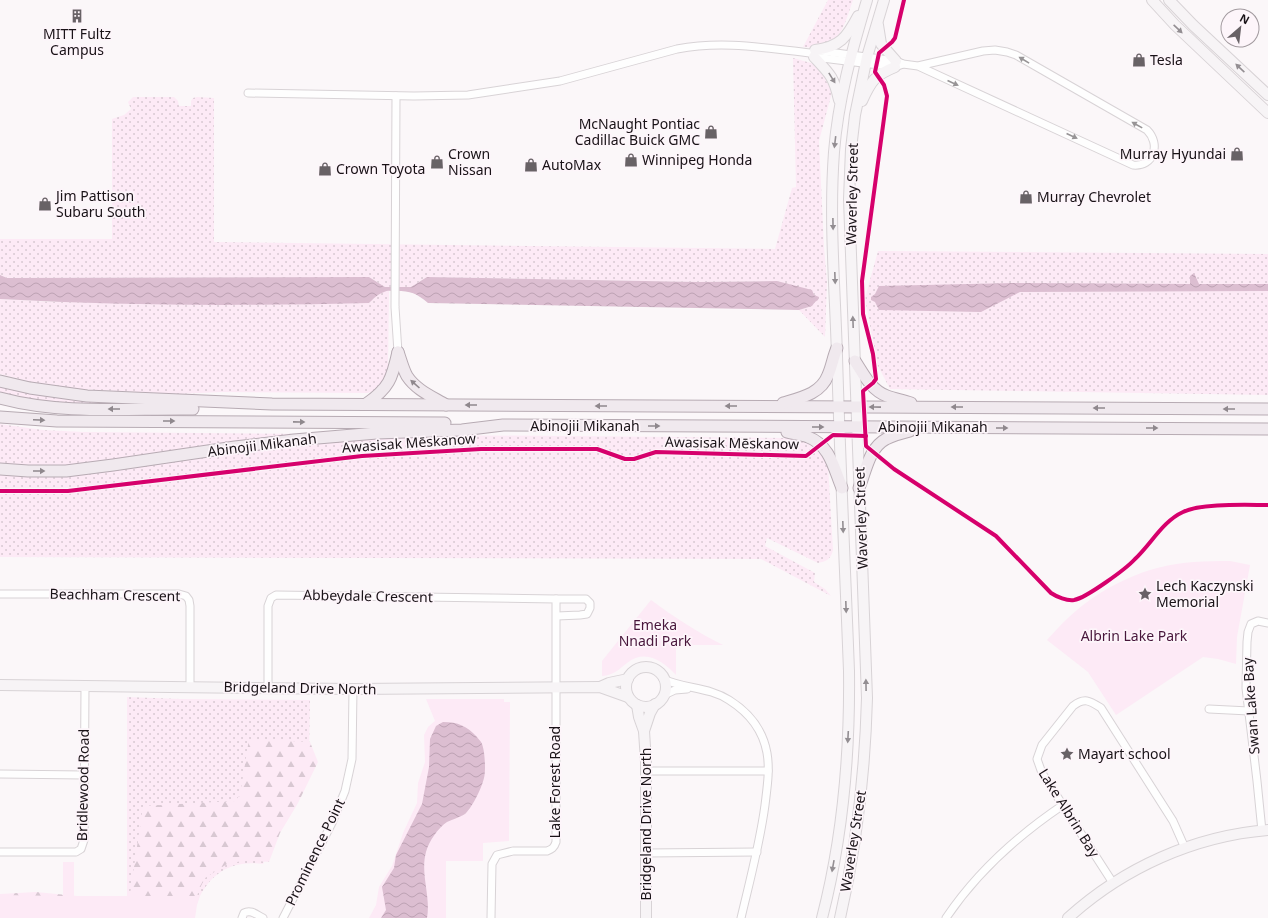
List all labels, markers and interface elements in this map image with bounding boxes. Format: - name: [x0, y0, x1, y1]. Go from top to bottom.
- building icon: MITT Fultz Campus: [69, 8, 85, 24]
- north arrow: [1220, 8, 1260, 48]
- text: N: [1237, 10, 1252, 27]
- place label: MITT Fultz Campus: [43, 24, 111, 59]
- one-way arrow: [1173, 24, 1183, 34]
- place label: Tesla: [1150, 50, 1183, 69]
- shop icon: Tesla: [1131, 52, 1147, 68]
- one-way arrow: [1018, 56, 1030, 63]
- one-way arrow: [1235, 64, 1244, 73]
- one-way arrow: [828, 72, 835, 83]
- one-way arrow: [948, 80, 960, 86]
- place label: McNaught Pontiac Cadillac Buick GMC: [575, 114, 700, 149]
- one-way arrow: [1131, 121, 1143, 128]
- shop icon: McNaught Pontiac Cadillac Buick GMC: [703, 124, 719, 140]
- one-way arrow: [1066, 133, 1078, 139]
- one-way arrow: [832, 136, 838, 148]
- street label: Waverley Street: [841, 143, 862, 245]
- place label: Crown Nissan: [448, 144, 492, 179]
- place label: Murray Hyundai: [1120, 144, 1226, 163]
- shop icon: Murray Hyundai: [1229, 146, 1245, 162]
- place label: Winnipeg Honda: [642, 150, 752, 169]
- shop icon: Winnipeg Honda: [623, 152, 639, 168]
- shop icon: Crown Nissan: [429, 154, 445, 170]
- place label: AutoMax: [542, 155, 602, 174]
- shop icon: AutoMax: [523, 157, 539, 173]
- place label: Crown Toyota: [336, 159, 425, 178]
- shop icon: Crown Toyota: [317, 161, 333, 177]
- place label: Jim Pattison Subaru South: [54, 186, 145, 221]
- place label: Murray Chevrolet: [1037, 187, 1151, 206]
- shop icon: Murray Chevrolet: [1018, 189, 1034, 205]
- shop icon: Jim Pattison Subaru South: [37, 196, 53, 212]
- one-way arrow: [830, 218, 836, 231]
- one-way arrow: [832, 272, 838, 285]
- one-way arrow: [850, 316, 857, 328]
- one-way arrow: [410, 380, 421, 389]
- one-way arrow: [464, 402, 477, 408]
- one-way arrow: [594, 403, 607, 409]
- one-way arrow: [724, 403, 737, 409]
- one-way arrow: [868, 404, 881, 410]
- one-way arrow: [950, 404, 963, 410]
- one-way arrow: [1092, 405, 1105, 411]
- one-way arrow: [107, 406, 120, 412]
- one-way arrow: [1222, 406, 1235, 412]
- street label: Abinojii Mikanah: [530, 416, 640, 435]
- one-way arrow: [33, 417, 45, 424]
- street label: Abinojii Mikanah: [878, 417, 988, 436]
- one-way arrow: [163, 418, 175, 425]
- one-way arrow: [293, 419, 306, 425]
- one-way arrow: [648, 423, 661, 429]
- one-way arrow: [812, 424, 825, 430]
- one-way arrow: [996, 425, 1009, 431]
- one-way arrow: [1146, 425, 1159, 431]
- street label: Abinojii Mikanah: [206, 428, 317, 461]
- street label: Awasisak Mēskanow: [341, 428, 477, 457]
- street label: Awasisak Mēskanow: [665, 432, 799, 453]
- street label: Waverley Street: [849, 466, 872, 570]
- one-way arrow: [33, 468, 46, 474]
- one-way arrow: [840, 521, 847, 533]
- place label: Lech Kaczynski Memorial: [1156, 576, 1254, 611]
- street label: Beachham Crescent: [49, 584, 181, 605]
- street label: Abbeydale Crescent: [303, 585, 433, 606]
- place icon: Lech Kaczynski Memorial: [1137, 586, 1153, 602]
- one-way arrow: [843, 601, 850, 613]
- park label: Emeka Nnadi Park: [619, 615, 692, 650]
- park label: Albrin Lake Park: [1081, 626, 1188, 645]
- street label: Swan Lake Bay: [1238, 656, 1263, 755]
- street label: Bridgeland Drive North: [223, 677, 377, 698]
- one-way arrow: [863, 678, 869, 691]
- street label: Lake Forest Road: [545, 726, 564, 838]
- street label: Bridlewood Road: [72, 729, 93, 841]
- one-way arrow: [845, 731, 852, 743]
- place label: Mayart school: [1078, 744, 1171, 763]
- place icon: Mayart school: [1059, 746, 1075, 762]
- street label: Bridgeland Drive North: [636, 748, 655, 900]
- street label: Lake Albrin Bay: [1035, 765, 1105, 861]
- street label: Waverley Street: [835, 789, 870, 893]
- street label: Prominence Point: [280, 795, 349, 908]
- one-way arrow: [830, 860, 836, 872]

